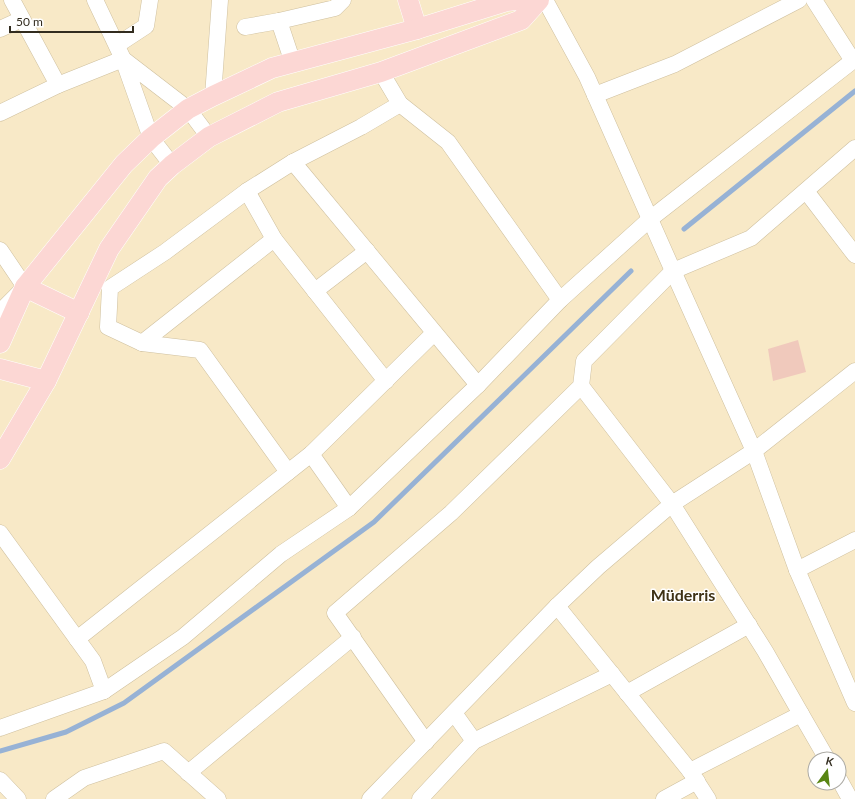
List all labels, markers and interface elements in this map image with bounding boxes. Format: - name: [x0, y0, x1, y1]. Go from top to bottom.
- scale bar: [10, 8, 133, 34]
- text: 50 m: [16, 14, 43, 29]
- district label: Müderris: [651, 585, 715, 604]
- north arrow: [807, 751, 847, 791]
- text: K: [824, 754, 835, 768]

